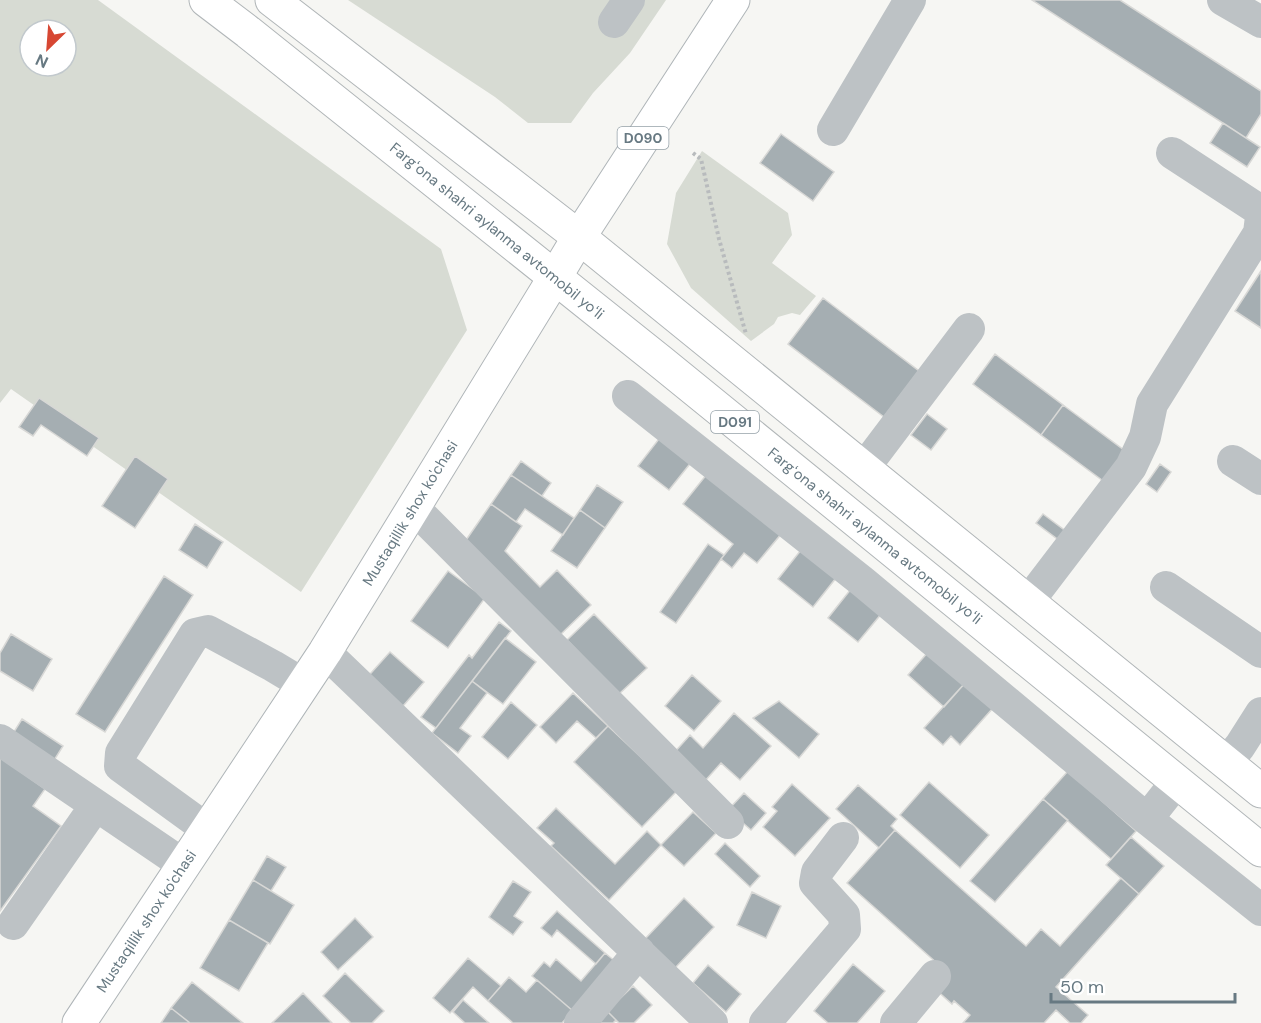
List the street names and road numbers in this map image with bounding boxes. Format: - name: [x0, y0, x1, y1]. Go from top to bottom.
- road number: D090: [618, 127, 668, 149]
- street label: Fargʻona shahri aylanma avtomobil yoʻli: [386, 138, 608, 324]
- road number: D091: [711, 411, 759, 433]
- street label: Mustaqillik shox ko'chasi: [358, 437, 462, 590]
- street label: Fargʻona shahri aylanma avtomobil yoʻli: [764, 443, 986, 629]
- street label: Mustaqillik shox ko'chasi: [92, 846, 201, 997]

